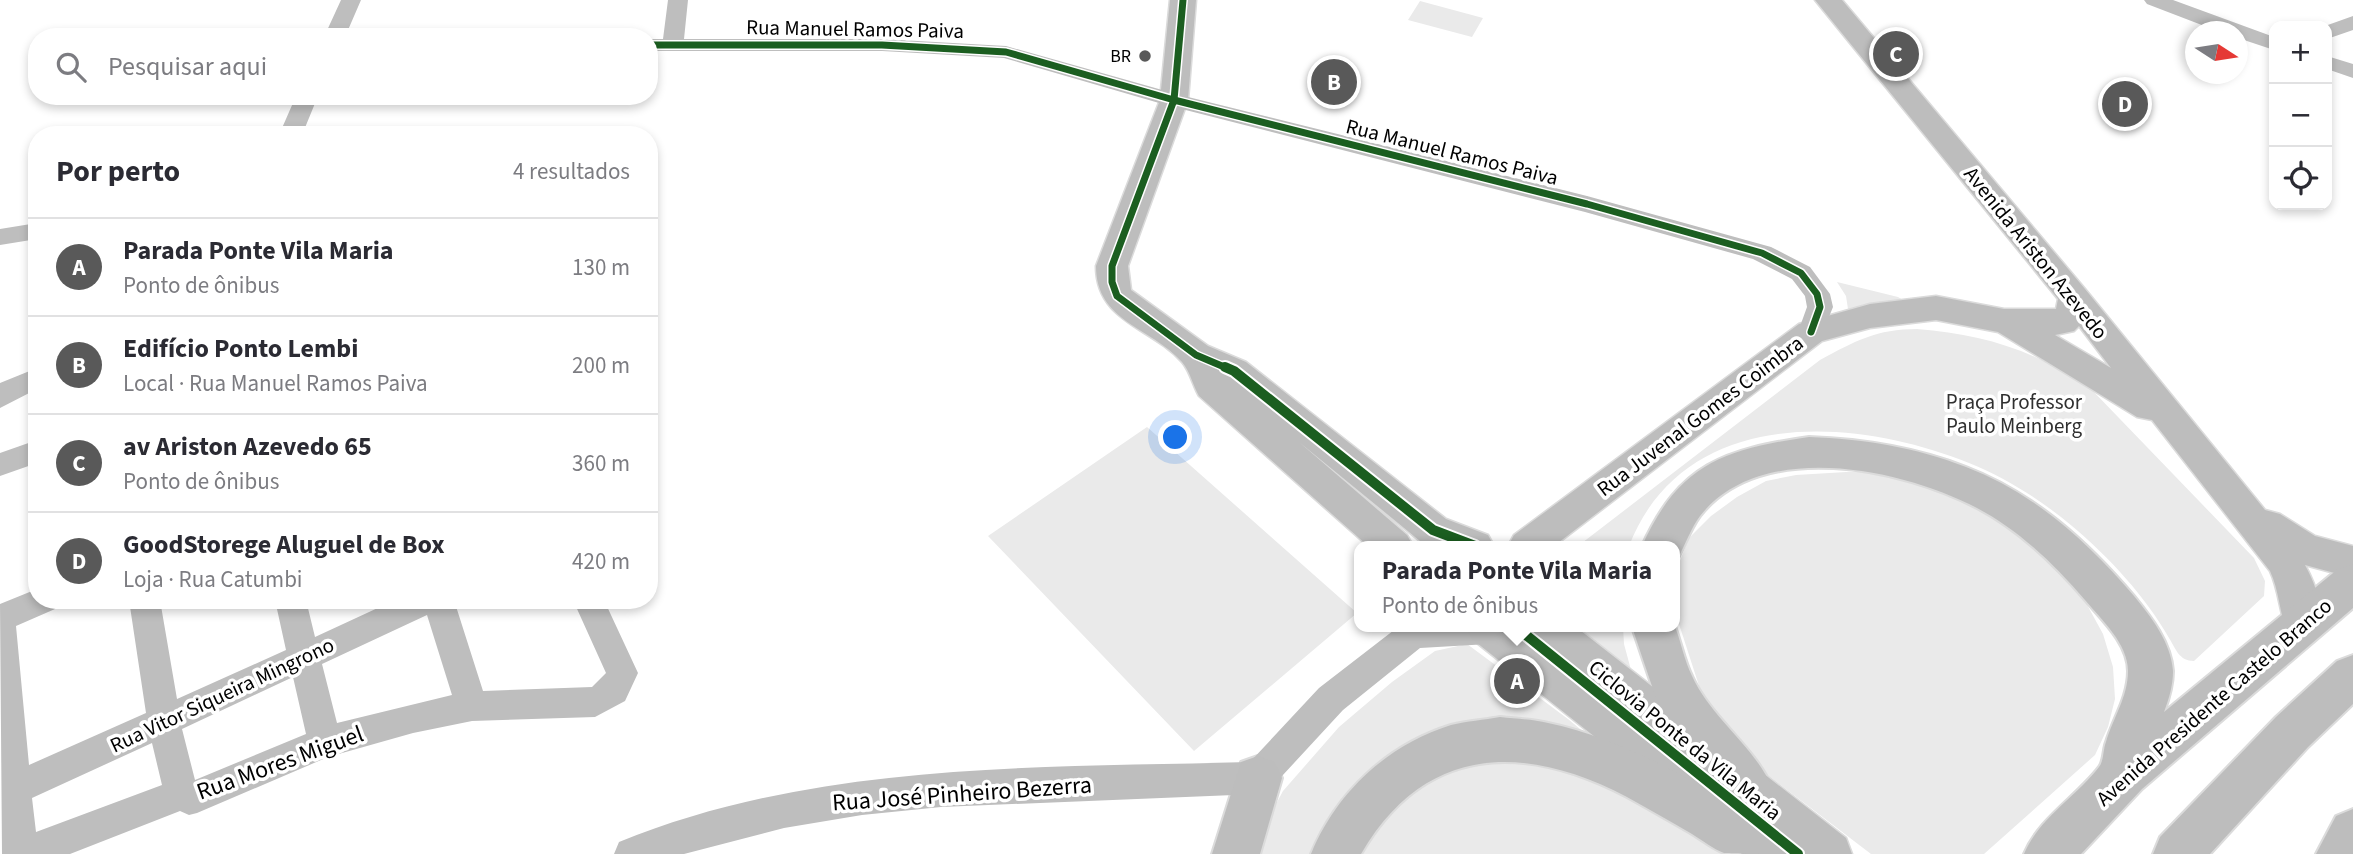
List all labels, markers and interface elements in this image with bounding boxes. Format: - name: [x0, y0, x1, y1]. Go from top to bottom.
- street label: Rua Manuel Ramos Paiva: [746, 12, 964, 46]
- north arrow: [2185, 21, 2248, 84]
- map controls: [2269, 21, 2332, 210]
- button: +: [2269, 21, 2332, 84]
- search box: [28, 28, 658, 105]
- pin: C: [1873, 28, 1919, 80]
- place label: BR: [1110, 44, 1131, 69]
- icon: search: [52, 48, 90, 86]
- text: Pesquisar aqui: [108, 48, 267, 85]
- marker: BR: [1137, 48, 1153, 64]
- pin: B: [1311, 56, 1357, 108]
- pin: D: [2102, 78, 2148, 130]
- button: −: [2269, 84, 2332, 147]
- street label: Rua Manuel Ramos Paiva: [1343, 111, 1561, 193]
- button: locate: [2269, 147, 2332, 210]
- text: Por perto: [56, 150, 180, 193]
- text: 4 resultados: [513, 155, 630, 188]
- street label: Avenida Ariston Azevedo: [1957, 160, 2115, 346]
- text: Parada Ponte Vila Maria: [123, 232, 394, 269]
- text: A: [72, 251, 86, 284]
- text: 130 m: [572, 251, 630, 284]
- text: Ponto de ônibus: [123, 269, 279, 302]
- street label: Rua Juvenal Gomes Coimbra: [1591, 328, 1809, 504]
- text: Edifício Ponto Lembi: [123, 330, 358, 367]
- text: B: [72, 349, 86, 382]
- text: 200 m: [572, 349, 630, 382]
- text: Local · Rua Manuel Ramos Paiva: [123, 367, 428, 400]
- park label: Praça Professor Paulo Meinberg: [1946, 387, 2083, 441]
- your location: [1158, 420, 1192, 454]
- text: av Ariston Azevedo 65: [123, 428, 372, 465]
- text: C: [72, 447, 86, 480]
- text: 360 m: [572, 447, 630, 480]
- text: Ponto de ônibus: [123, 465, 279, 498]
- text: GoodStorege Aluguel de Box: [123, 526, 445, 563]
- popup: [1354, 541, 1680, 632]
- text: D: [72, 545, 86, 578]
- text: 420 m: [572, 545, 630, 578]
- text: Parada Ponte Vila Maria: [1382, 552, 1652, 589]
- text: Loja · Rua Catumbi: [123, 563, 303, 596]
- text: Ponto de ônibus: [1382, 589, 1538, 622]
- street label: Avenida Presidente Castelo Branco: [2090, 591, 2338, 813]
- street label: Rua Vitor Siqueira Mingrono: [105, 630, 339, 760]
- street label: Ciclovia Ponte da Vila Maria: [1582, 653, 1788, 827]
- pin: A: [1494, 655, 1540, 707]
- street label: Rua Mores Miguel: [192, 717, 368, 809]
- street label: Rua José Pinheiro Bezerra: [831, 767, 1093, 821]

